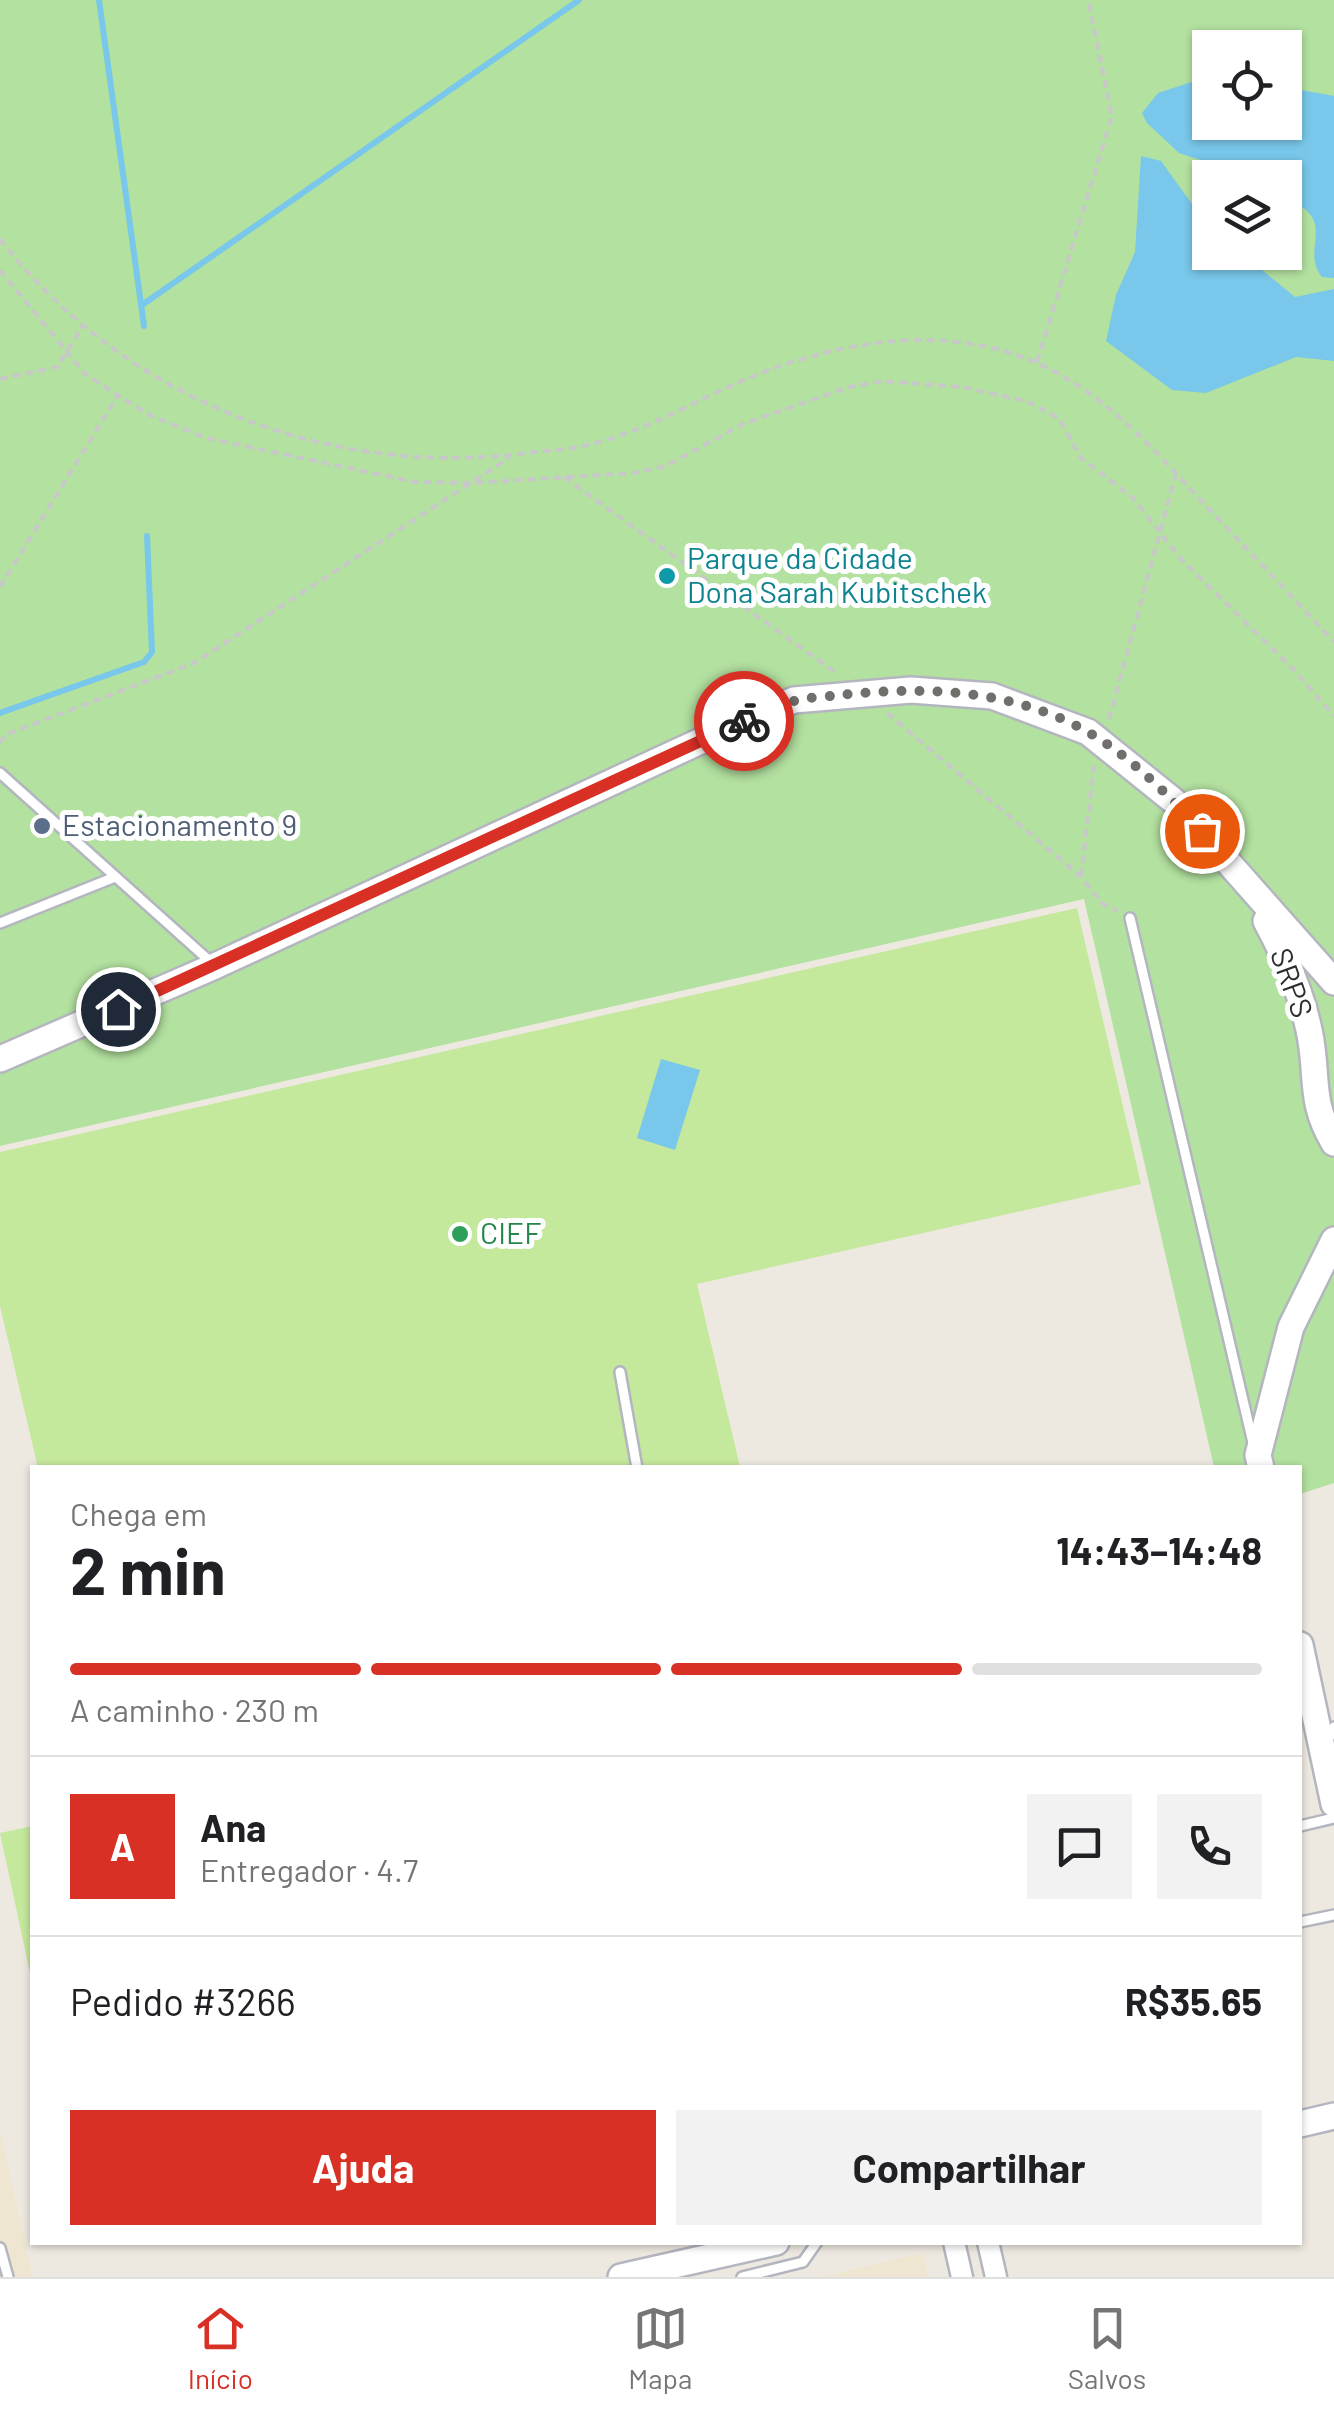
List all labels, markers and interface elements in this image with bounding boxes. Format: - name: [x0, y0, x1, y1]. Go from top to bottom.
- map controls: [1192, 30, 1302, 270]
- button: locate: [1192, 30, 1302, 140]
- button: layers: [1192, 160, 1302, 270]
- place label: Parque da Cidade Dona Sarah Kubitschek: [687, 539, 987, 609]
- marker: Parque da Cidade Dona Sarah Kubitschek: [656, 565, 678, 587]
- courier: [694, 671, 794, 771]
- icon: bike: [717, 694, 772, 749]
- pin: [1160, 789, 1245, 874]
- icon: bag: [1175, 804, 1230, 859]
- place label: Estacionamento 9: [62, 806, 297, 842]
- marker: Estacionamento 9: [31, 815, 53, 837]
- street label: SRPS: [1264, 943, 1322, 1022]
- pin: [76, 967, 161, 1052]
- icon: home: [91, 982, 146, 1037]
- place label: CIEF: [480, 1214, 541, 1250]
- marker: CIEF: [449, 1223, 471, 1245]
- text: Chega em: [70, 1494, 207, 1532]
- text: 14:43–14:48: [1056, 1527, 1262, 1573]
- text: 2 min: [70, 1530, 226, 1608]
- text: A caminho · 230 m: [70, 1690, 319, 1728]
- button: chat: [1027, 1794, 1132, 1899]
- button: phone: [1157, 1794, 1262, 1899]
- text: Ana: [200, 1804, 266, 1850]
- text: A: [110, 1823, 135, 1869]
- text: Entregador · 4.7: [200, 1850, 418, 1888]
- text: Pedido #3266: [70, 1978, 296, 2024]
- text: R$35.65: [1125, 1978, 1262, 2024]
- button: Ajuda: [70, 2110, 656, 2225]
- button: Compartilhar: [676, 2110, 1262, 2225]
- tab: Início: [188, 2301, 253, 2395]
- tab: Mapa: [628, 2301, 692, 2395]
- tab: Salvos: [1068, 2301, 1146, 2395]

